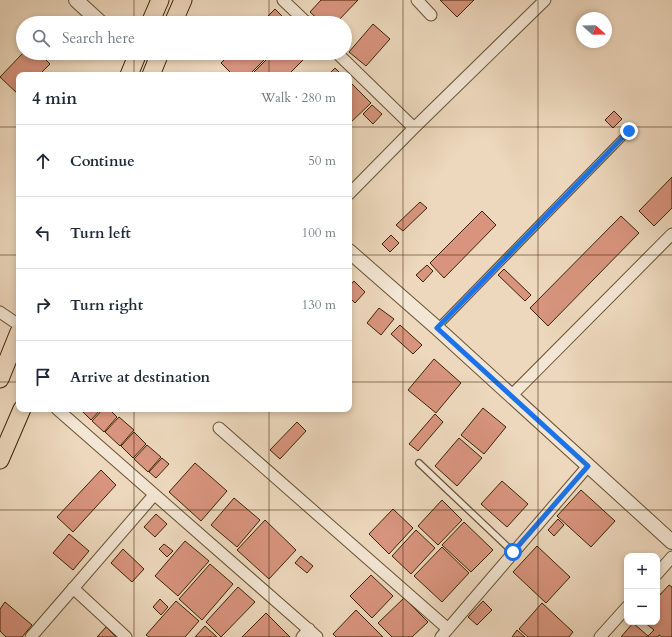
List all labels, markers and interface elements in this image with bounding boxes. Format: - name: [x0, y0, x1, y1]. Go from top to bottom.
- north arrow: [576, 12, 612, 48]
- search box: [16, 16, 352, 60]
- icon: search: [30, 27, 52, 49]
- text: Search here: [62, 28, 135, 48]
- text: 4 min: [32, 87, 77, 110]
- text: Walk · 280 m: [261, 89, 336, 107]
- route end: [620, 122, 638, 140]
- icon: ahead: [32, 150, 54, 172]
- text: Continue: [70, 151, 135, 171]
- text: 50 m: [308, 152, 336, 170]
- icon: left: [32, 222, 54, 244]
- text: Turn left: [70, 223, 131, 243]
- text: 100 m: [302, 224, 336, 242]
- icon: right: [32, 294, 54, 316]
- text: Turn right: [70, 295, 143, 315]
- text: 130 m: [302, 296, 336, 314]
- icon: arrive: [32, 366, 54, 388]
- text: Arrive at destination: [70, 367, 210, 387]
- route start: [504, 543, 522, 561]
- map controls: [624, 553, 660, 625]
- button: +: [624, 553, 660, 589]
- button: −: [624, 589, 660, 625]

